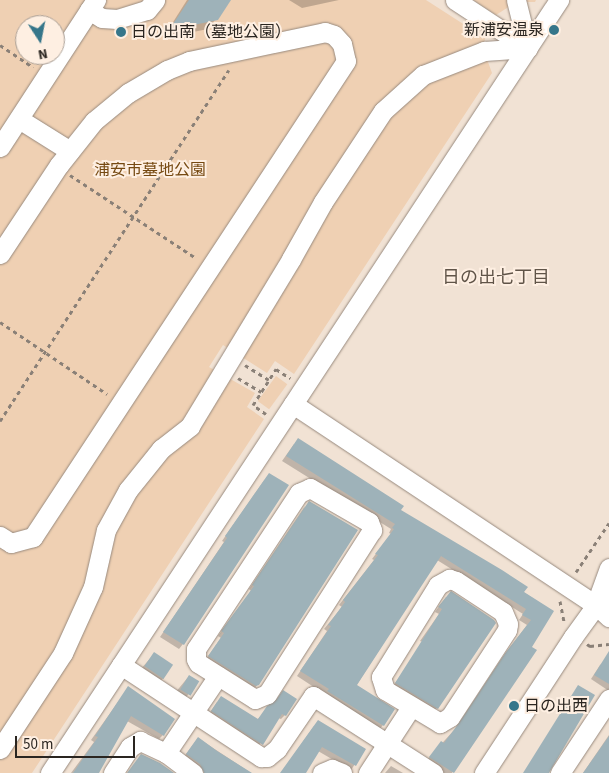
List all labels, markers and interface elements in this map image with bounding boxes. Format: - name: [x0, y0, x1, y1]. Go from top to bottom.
- north arrow: [15, 15, 65, 65]
- place label: 新浦安温泉: [464, 20, 544, 40]
- place label: 日の出南（墓地公園）: [131, 22, 291, 42]
- marker: 新浦安温泉: [548, 24, 560, 36]
- marker: 日の出南（墓地公園）: [115, 26, 127, 38]
- text: N: [36, 43, 49, 64]
- park label: 浦安市墓地公園: [94, 160, 206, 180]
- district label: 日の出七丁目: [442, 267, 550, 289]
- place label: 日の出西: [524, 696, 588, 716]
- marker: 日の出西: [508, 700, 520, 712]
- scale bar: [18, 726, 138, 758]
- text: 50 m: [23, 734, 53, 755]

